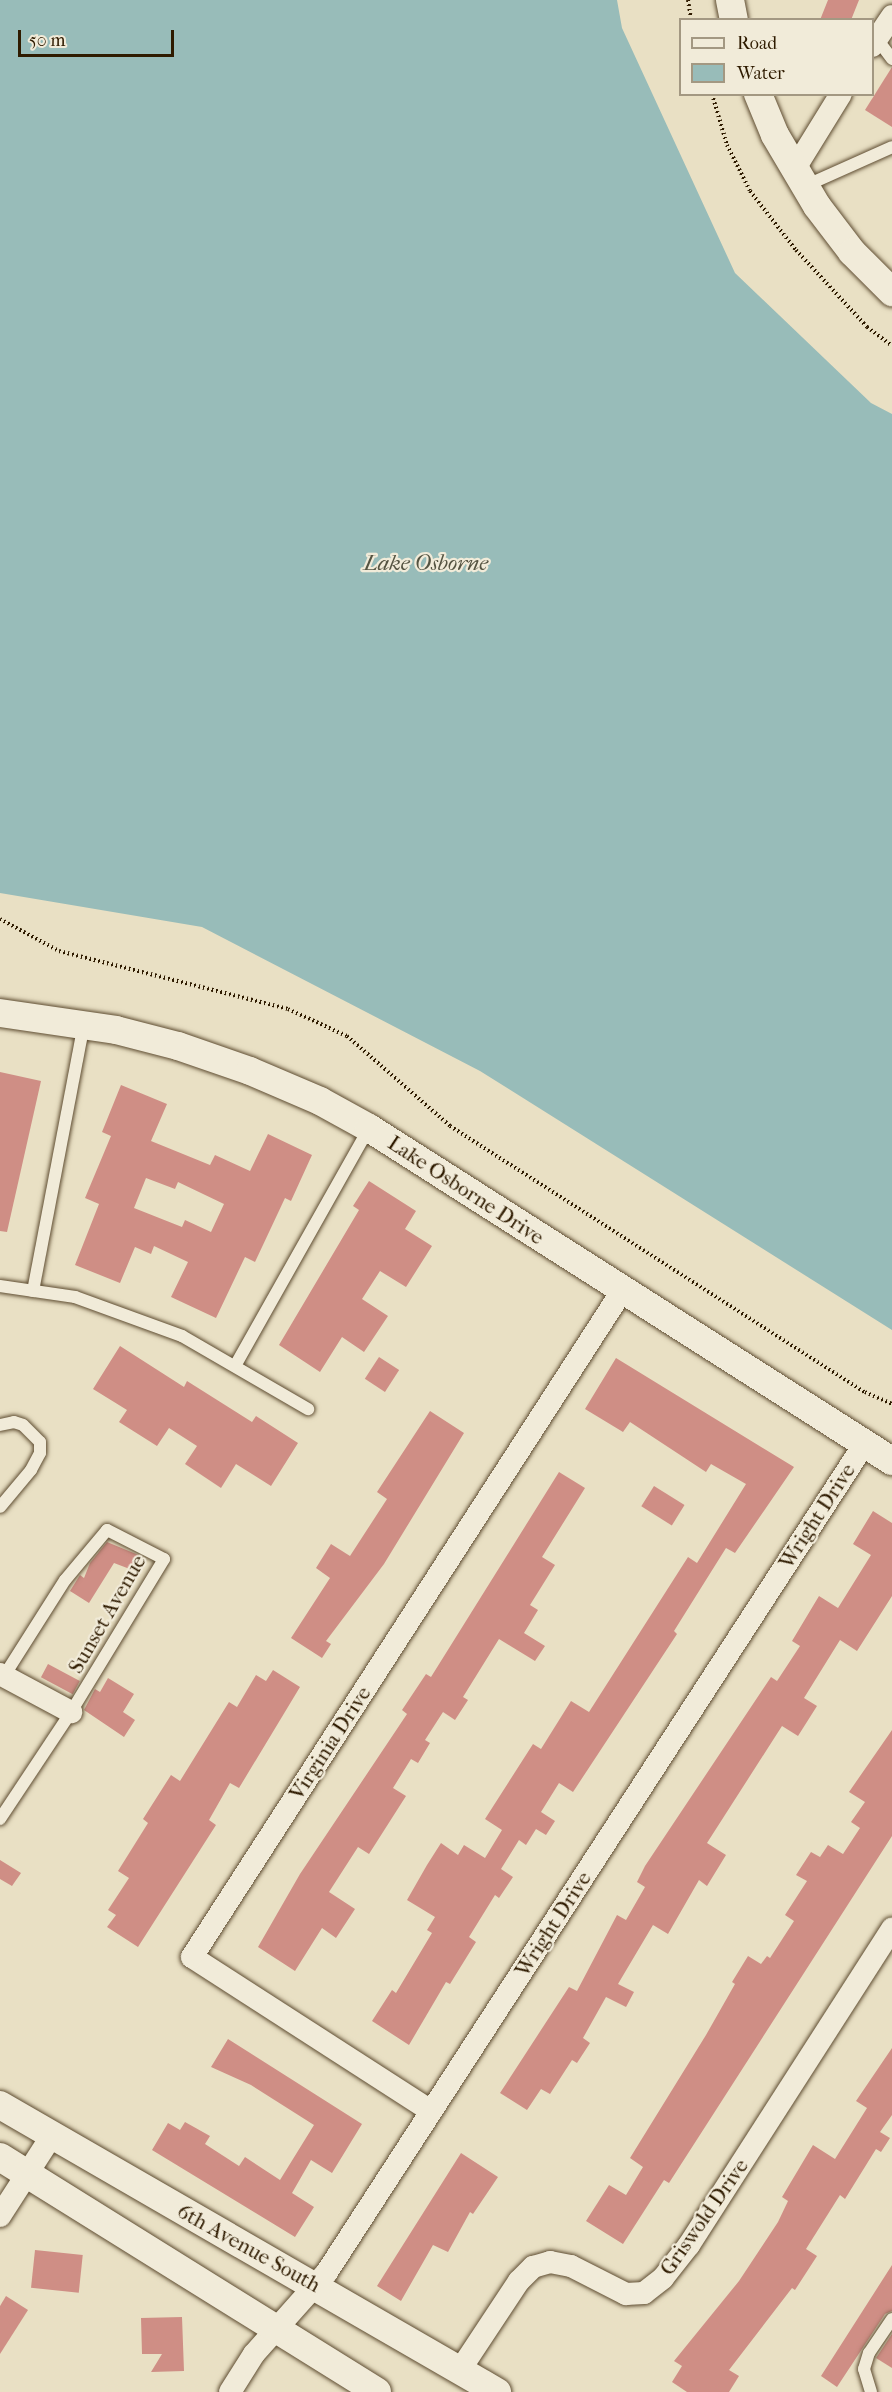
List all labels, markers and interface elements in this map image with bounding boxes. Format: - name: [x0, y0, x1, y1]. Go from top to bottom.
- scale bar: [21, 18, 177, 56]
- legend: [679, 18, 874, 96]
- text: 50 m: [29, 30, 65, 51]
- text: Road: [737, 33, 777, 54]
- text: Water: [737, 63, 785, 84]
- water label: Lake Osborne: [364, 551, 488, 577]
- street label: Lake Osborne Drive: [383, 1130, 549, 1250]
- street label: Wright Drive: [774, 1459, 860, 1573]
- street label: Sunset Avenue: [63, 1550, 151, 1678]
- street label: Virginia Drive: [284, 1682, 376, 1804]
- street label: Wright Drive: [510, 1867, 596, 1981]
- street label: Griswold Drive: [655, 2154, 753, 2280]
- street label: 6th Avenue South: [173, 2198, 325, 2298]

